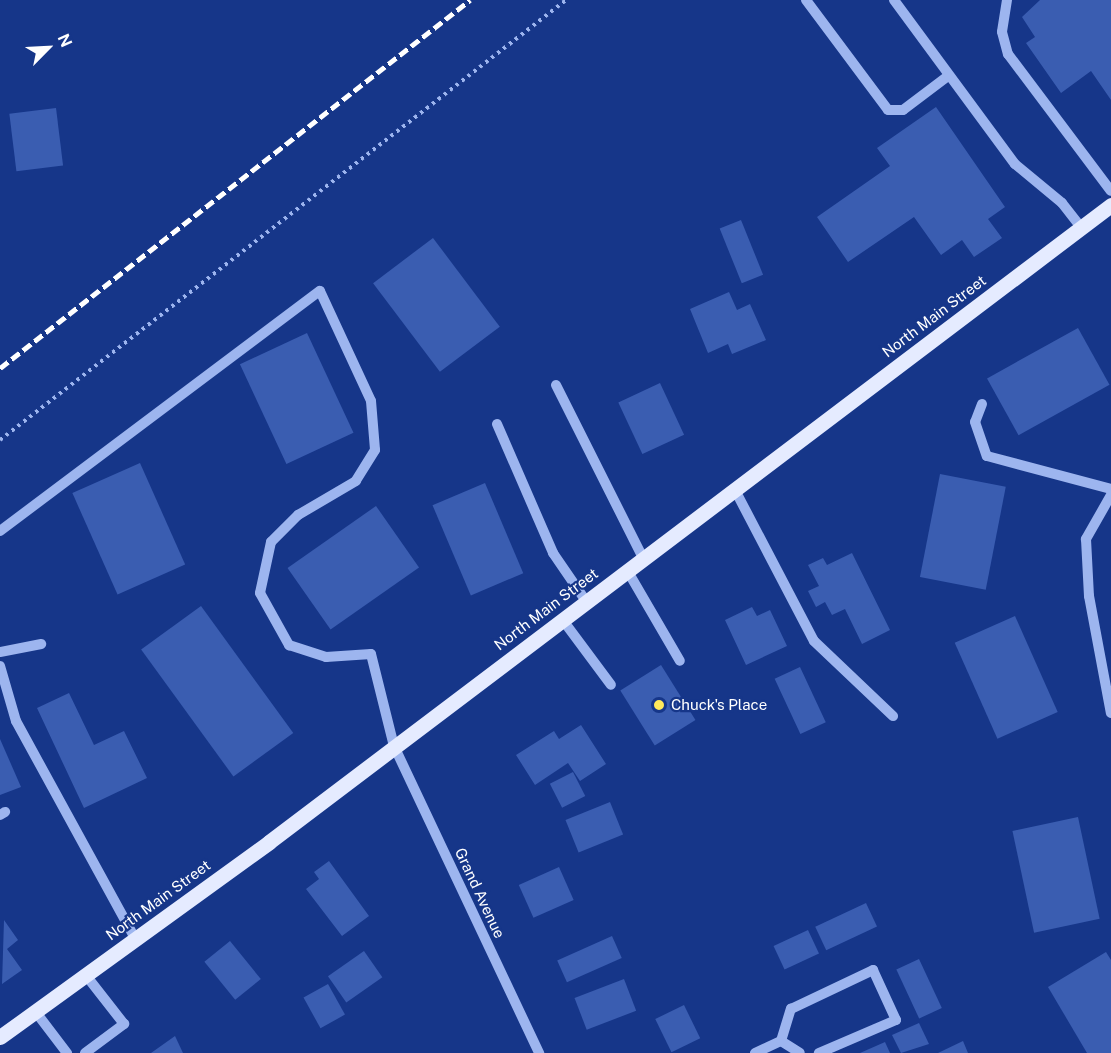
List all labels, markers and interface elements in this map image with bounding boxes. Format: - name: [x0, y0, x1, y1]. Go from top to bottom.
- north arrow: [18, 18, 78, 78]
- text: N: [54, 31, 76, 50]
- street label: North Main Street: [879, 271, 989, 361]
- street label: North Main Street: [491, 564, 601, 654]
- place label: Chuck's Place: [671, 696, 767, 714]
- marker: Chuck's Place: [652, 698, 666, 712]
- street label: Grand Avenue: [451, 845, 509, 941]
- street label: North Main Street: [102, 856, 214, 944]

